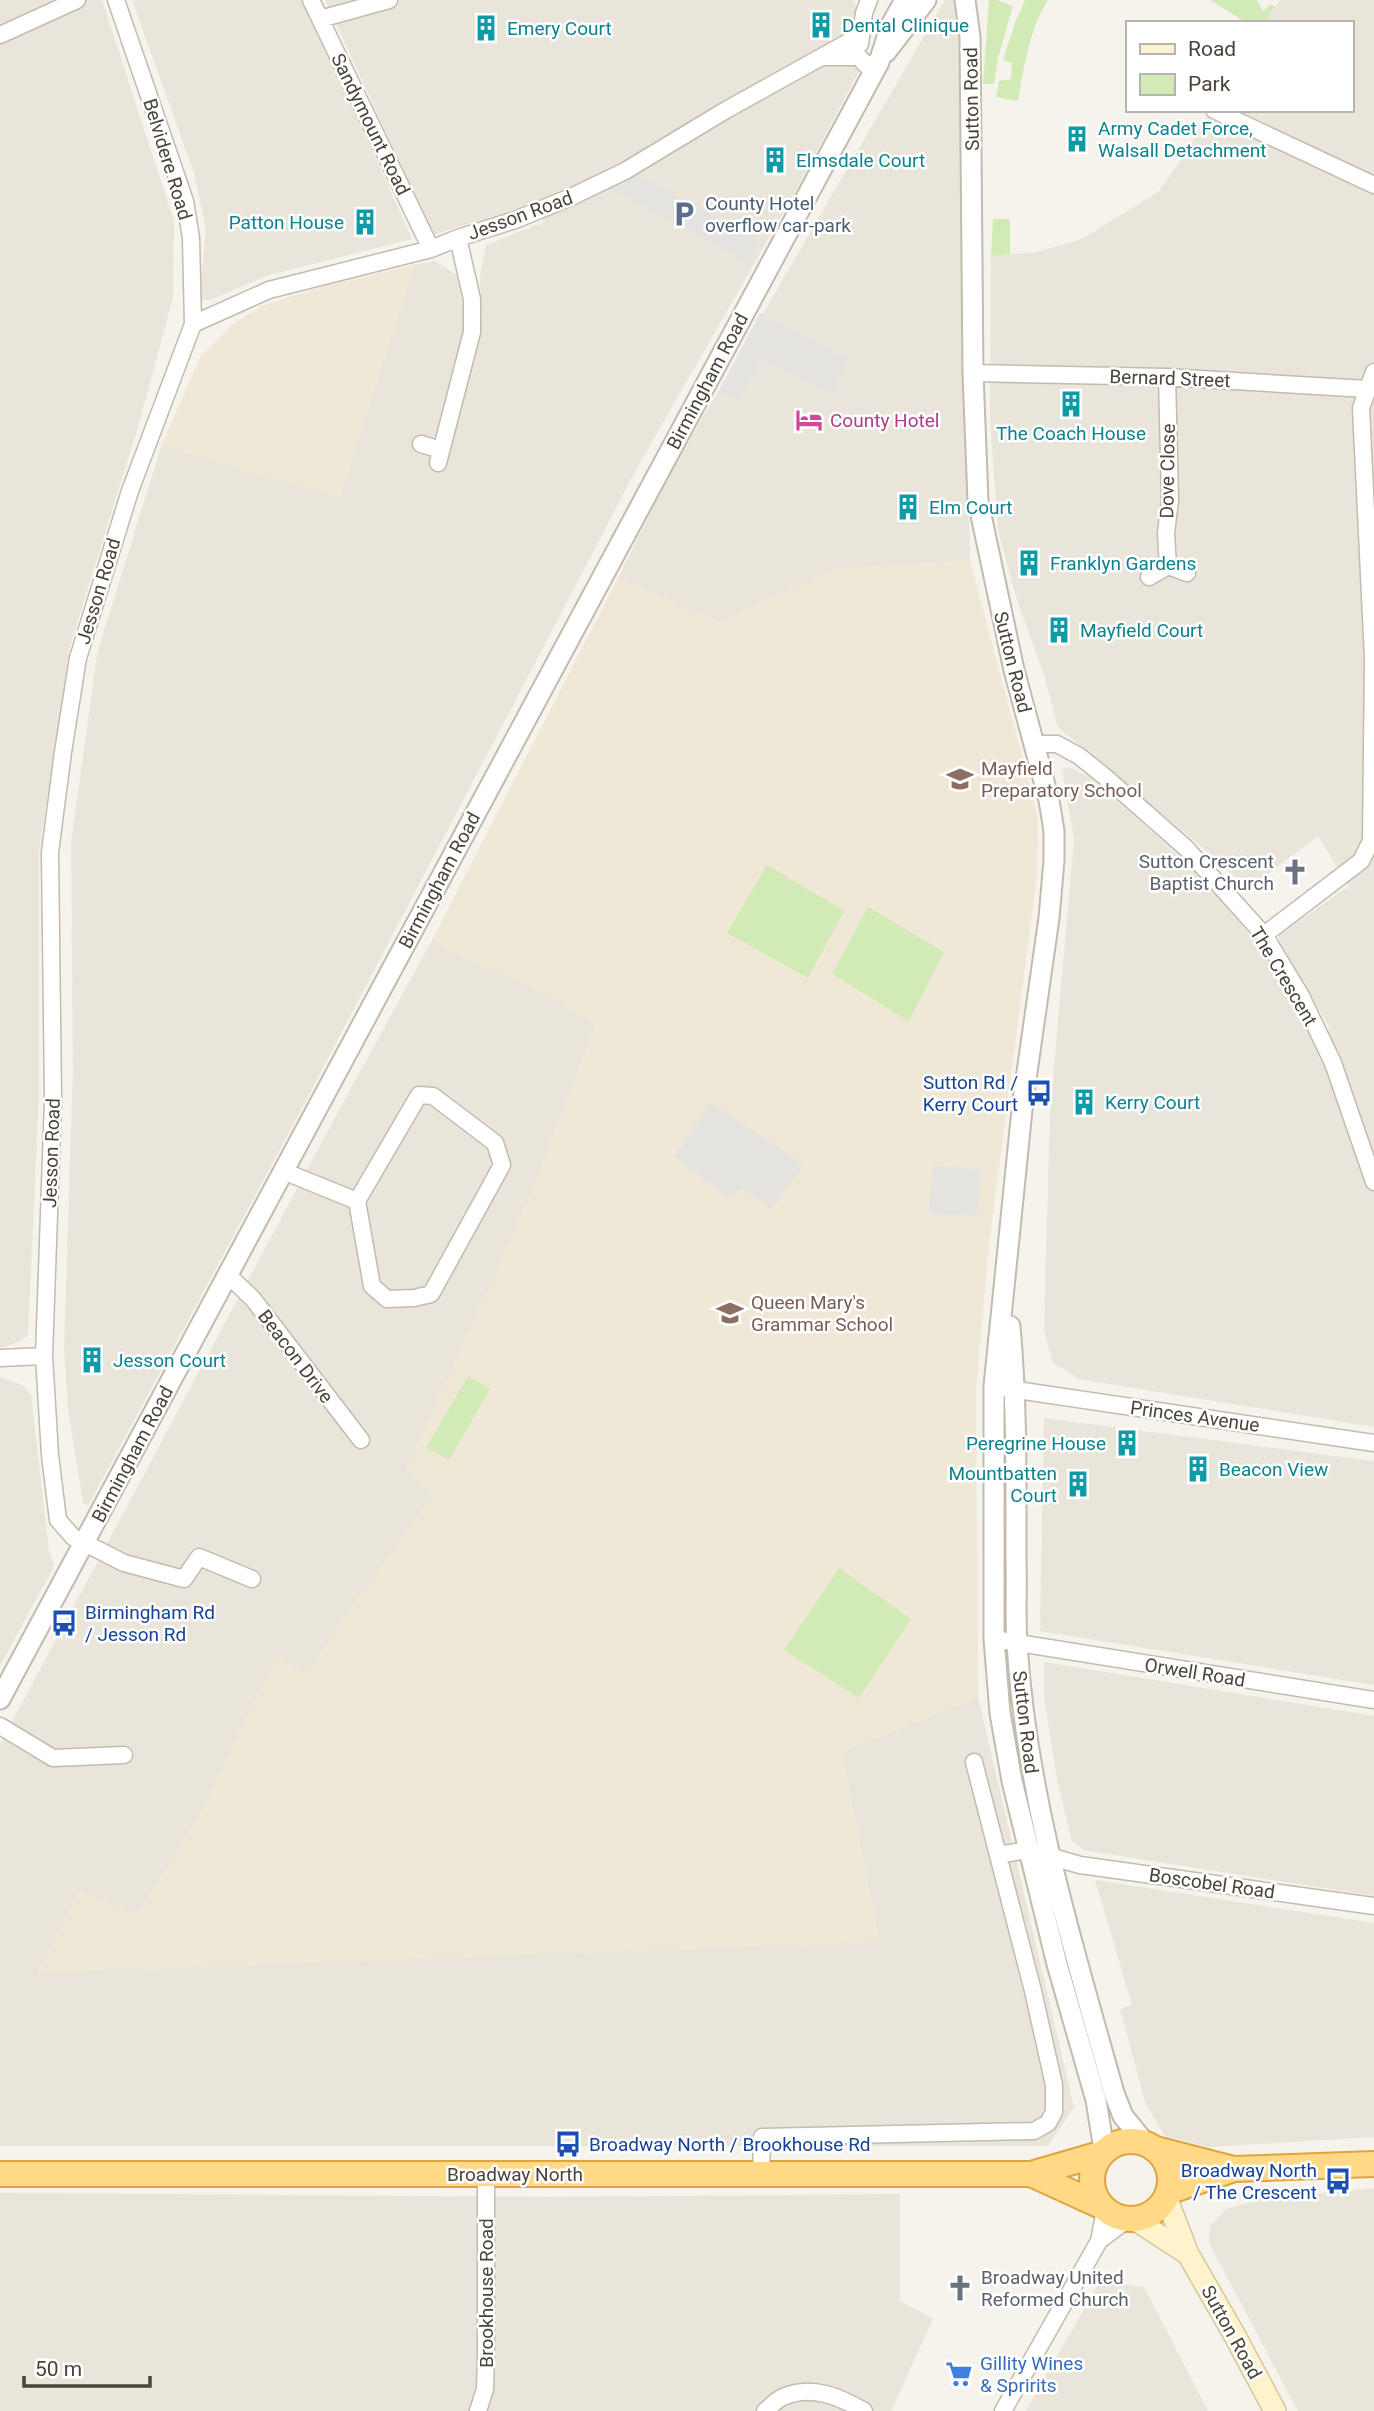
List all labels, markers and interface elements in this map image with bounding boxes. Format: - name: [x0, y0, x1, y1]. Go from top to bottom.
- building icon: Dental Clinique: [806, 10, 836, 40]
- building icon: Emery Court: [471, 13, 501, 43]
- place label: Dental Clinique: [842, 14, 969, 37]
- place label: Emery Court: [507, 17, 612, 40]
- legend: [1126, 21, 1353, 112]
- text: Road: [1188, 37, 1236, 61]
- street label: Sutton Road: [959, 47, 984, 151]
- street label: Sandymount Road: [326, 50, 415, 199]
- text: Park: [1188, 72, 1231, 96]
- street label: Belvidere Road: [138, 96, 197, 223]
- place label: Army Cadet Force, Walsall Detachment: [1098, 117, 1267, 162]
- building icon: Army Cadet Force, Walsall Detachment: [1062, 124, 1092, 154]
- building icon: Elmsdale Court: [760, 145, 790, 175]
- place label: Elmsdale Court: [796, 149, 925, 172]
- street label: Jesson Road: [465, 186, 576, 245]
- place label: County Hotel overflow car-park: [705, 192, 851, 237]
- parking icon: County Hotel overflow car-park: [669, 199, 699, 229]
- building icon: Patton House: [350, 207, 380, 237]
- place label: Patton House: [229, 211, 344, 234]
- street label: Birmingham Road: [662, 309, 753, 453]
- street label: Bernard Street: [1109, 365, 1231, 392]
- building icon: The Coach House: [1056, 389, 1086, 419]
- hotel icon: County Hotel: [794, 405, 824, 435]
- place label: County Hotel: [830, 409, 939, 432]
- place label: The Coach House: [996, 422, 1146, 445]
- street label: Dove Close: [1155, 423, 1180, 519]
- building icon: Elm Court: [893, 492, 923, 522]
- place label: Elm Court: [929, 496, 1013, 519]
- street label: Jesson Road: [71, 535, 126, 647]
- building icon: Franklyn Gardens: [1014, 548, 1044, 578]
- place label: Franklyn Gardens: [1050, 552, 1196, 575]
- street label: Sutton Road: [989, 609, 1036, 715]
- building icon: Mayfield Court: [1044, 615, 1074, 645]
- place label: Mayfield Court: [1080, 619, 1203, 642]
- place label: Mayfield Preparatory School: [981, 757, 1142, 802]
- school or university icon: Mayfield Preparatory School: [945, 764, 975, 794]
- street label: Birmingham Road: [394, 808, 485, 952]
- place label: Sutton Crescent Baptist Church: [1139, 850, 1274, 895]
- church icon: Sutton Crescent Baptist Church: [1280, 857, 1310, 887]
- street label: The Crescent: [1245, 922, 1322, 1030]
- place label: Sutton Rd / Kerry Court: [923, 1071, 1018, 1116]
- bus stop icon: Sutton Rd / Kerry Court: [1024, 1078, 1054, 1108]
- building icon: Kerry Court: [1069, 1087, 1099, 1117]
- place label: Kerry Court: [1105, 1091, 1200, 1114]
- street label: Jesson Road: [38, 1098, 65, 1208]
- place label: Queen Mary's Grammar School: [751, 1291, 893, 1336]
- school or university icon: Queen Mary's Grammar School: [715, 1298, 745, 1328]
- street label: Beacon Drive: [253, 1305, 338, 1408]
- building icon: Jesson Court: [77, 1345, 107, 1375]
- place label: Jesson Court: [113, 1349, 226, 1372]
- street label: Birmingham Road: [87, 1382, 178, 1526]
- street label: Princes Avenue: [1129, 1396, 1261, 1437]
- building icon: Peregrine House: [1112, 1428, 1142, 1458]
- place label: Peregrine House: [966, 1432, 1106, 1455]
- building icon: Beacon View: [1183, 1454, 1213, 1484]
- place label: Beacon View: [1219, 1458, 1328, 1481]
- place label: Mountbatten Court: [948, 1462, 1057, 1507]
- building icon: Mountbatten Court: [1063, 1469, 1093, 1499]
- place label: Birmingham Rd / Jesson Rd: [85, 1601, 215, 1646]
- bus stop icon: Birmingham Rd / Jesson Rd: [49, 1608, 79, 1638]
- street label: Orwell Road: [1143, 1653, 1247, 1692]
- street label: Sutton Road: [1008, 1669, 1043, 1775]
- street label: Boscobel Road: [1147, 1863, 1276, 1904]
- bus stop icon: Broadway North / Brookhouse Rd: [553, 2129, 583, 2159]
- place label: Broadway North / Brookhouse Rd: [589, 2133, 871, 2156]
- place label: Broadway North / The Crescent: [1181, 2159, 1317, 2204]
- street label: Broadway North: [447, 2163, 583, 2186]
- bus stop icon: Broadway North / The Crescent: [1323, 2166, 1353, 2196]
- street label: Brookhouse Road: [475, 2218, 498, 2368]
- place label: Broadway United Reformed Church: [981, 2266, 1129, 2311]
- church icon: Broadway United Reformed Church: [945, 2273, 975, 2303]
- street label: Sutton Road: [1196, 2281, 1267, 2383]
- scale bar: [24, 2344, 150, 2388]
- place label: Gillity Wines & Spririts: [980, 2352, 1083, 2397]
- text: 50 m: [35, 2357, 82, 2381]
- supermarket icon: Gillity Wines & Spririts: [944, 2359, 974, 2389]

